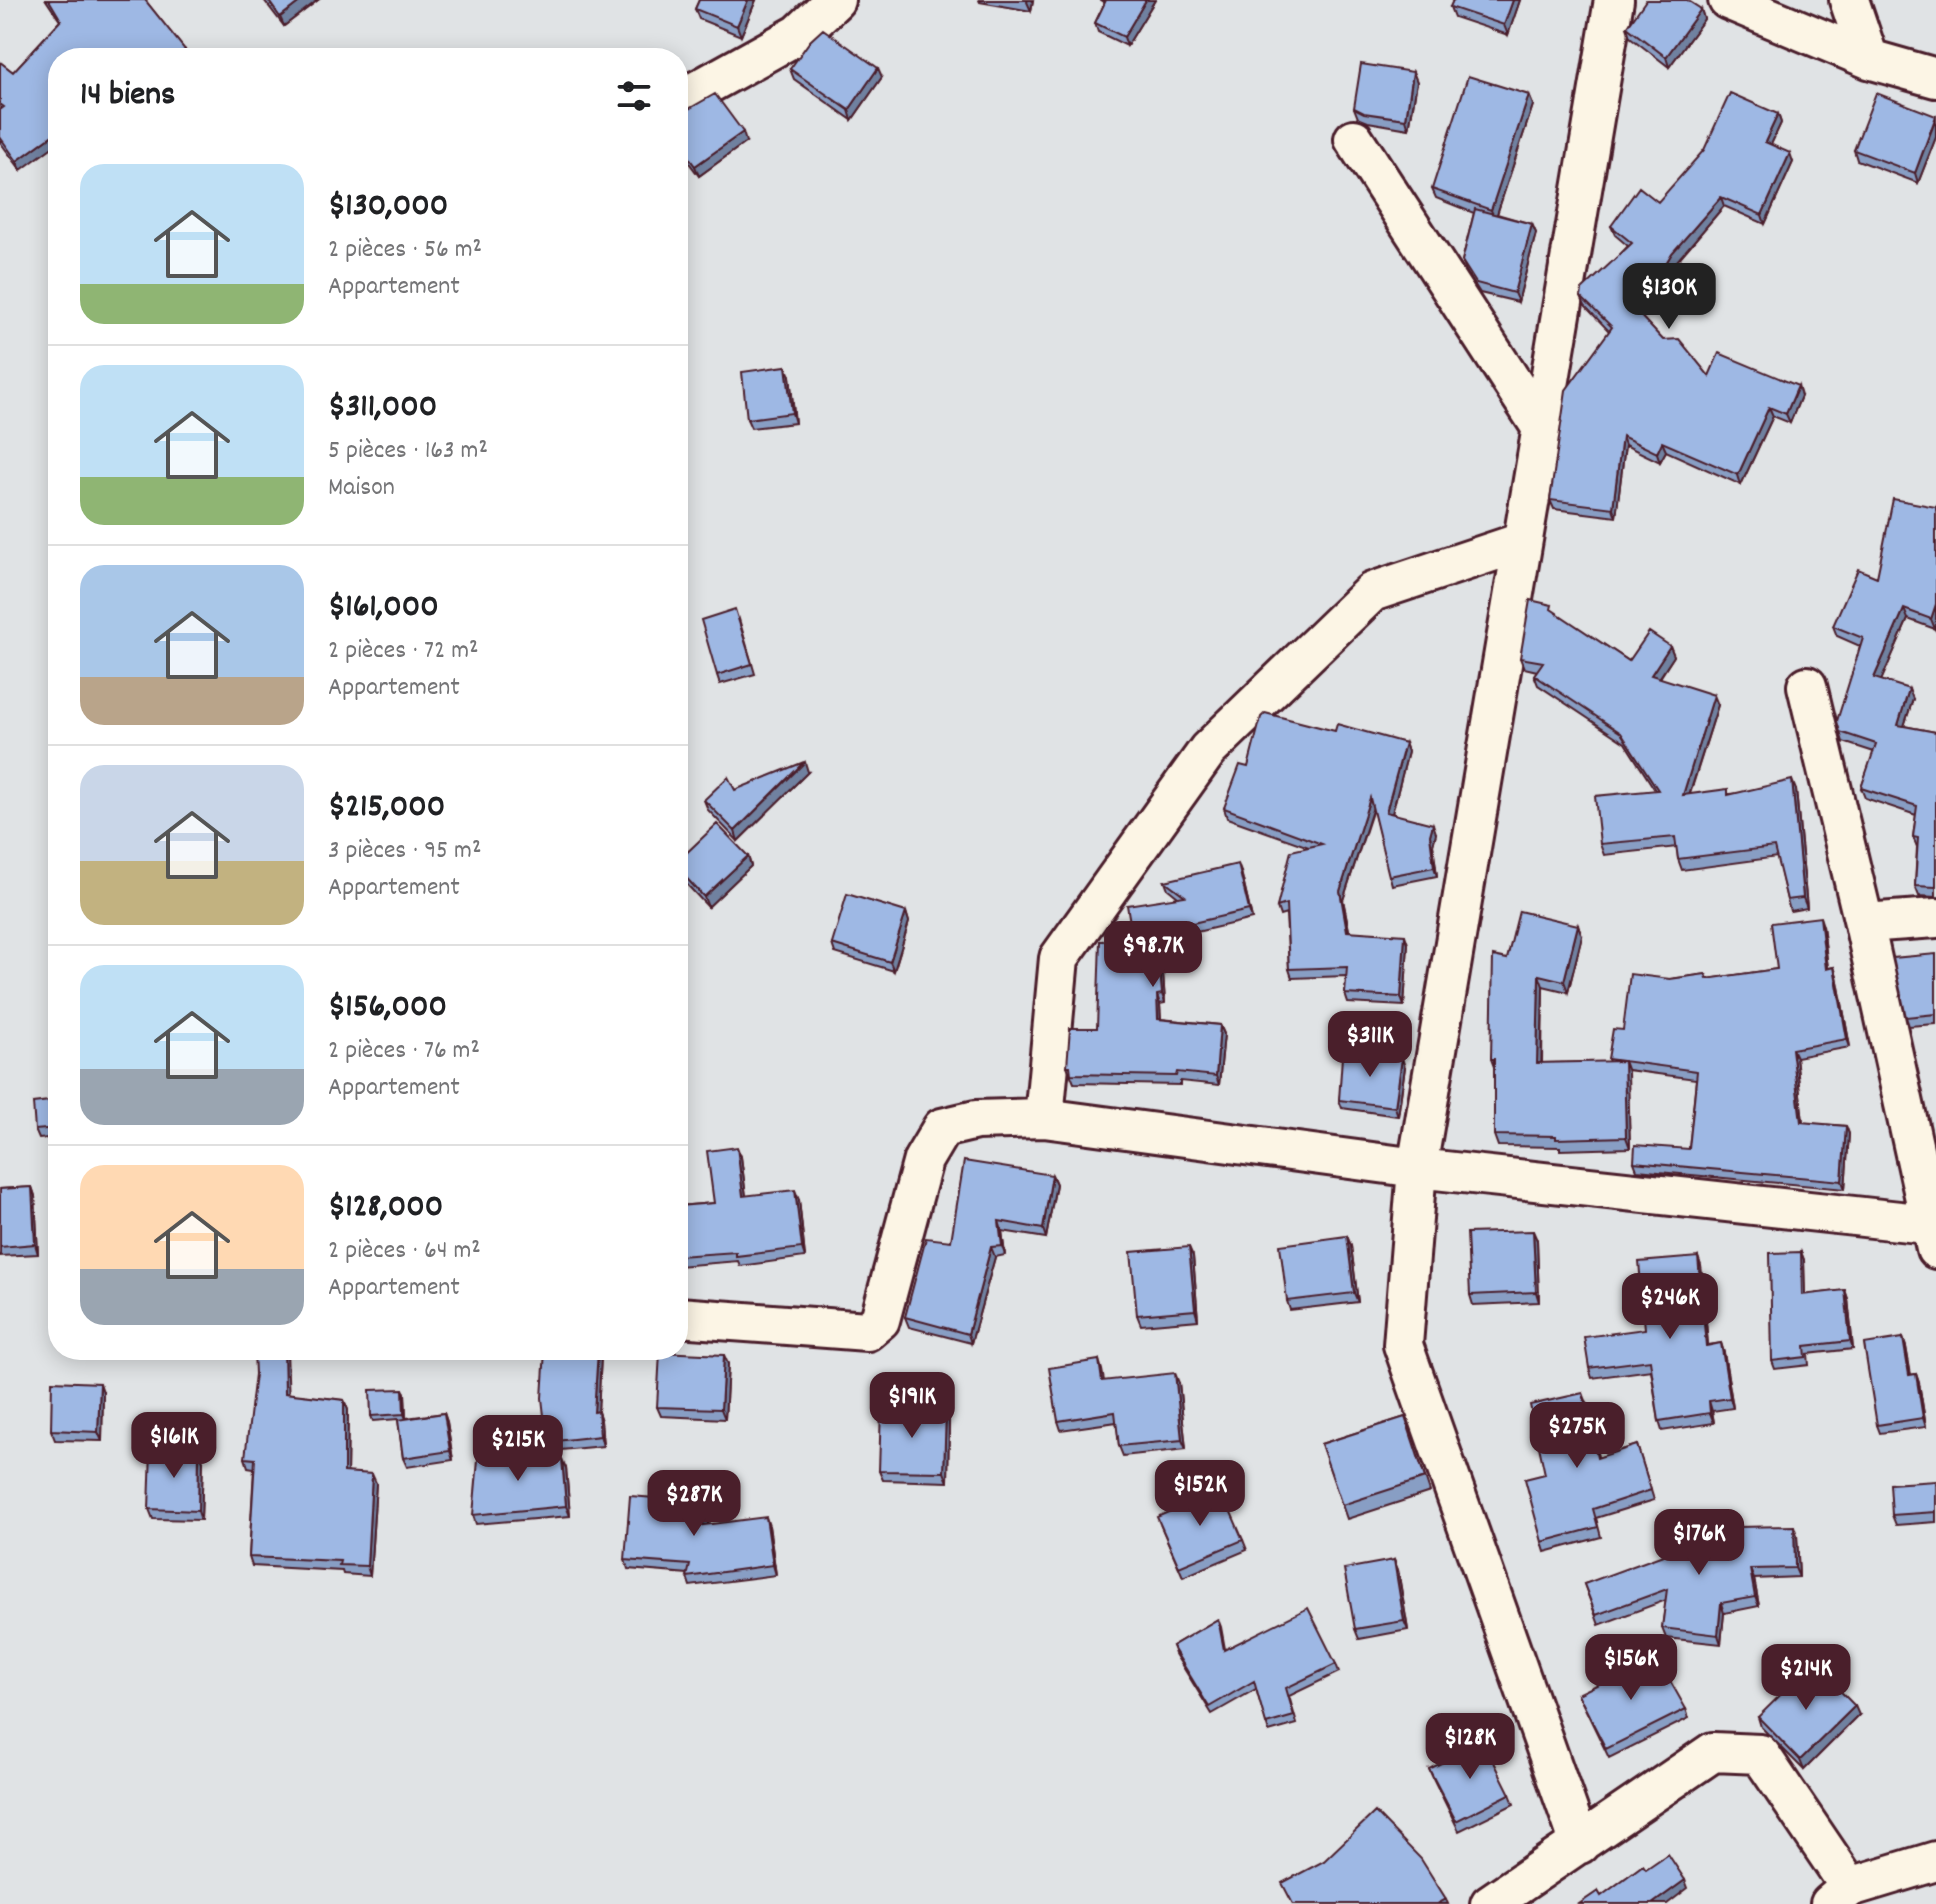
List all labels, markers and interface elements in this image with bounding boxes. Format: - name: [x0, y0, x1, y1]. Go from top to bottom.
- text: 14 biens: [80, 72, 175, 121]
- icon: filters: [612, 74, 656, 118]
- text: $130,000: [328, 183, 448, 232]
- icon: home: [144, 196, 240, 292]
- text: 2 pièces · 56 m²: [328, 232, 482, 269]
- pin: $130K: [1613, 263, 1725, 331]
- text: Appartement: [328, 269, 460, 306]
- text: $130K: [1641, 270, 1697, 307]
- text: $311,000: [328, 384, 437, 433]
- icon: home: [144, 397, 240, 493]
- text: 5 pièces · 163 m²: [328, 433, 488, 470]
- text: Maison: [328, 470, 395, 507]
- text: $161,000: [328, 584, 439, 633]
- icon: home: [144, 597, 240, 693]
- text: 2 pièces · 72 m²: [328, 633, 479, 670]
- text: Appartement: [328, 670, 460, 707]
- text: $215,000: [328, 784, 445, 833]
- icon: home: [144, 797, 240, 893]
- text: 3 pièces · 95 m²: [328, 833, 481, 870]
- text: Appartement: [328, 870, 460, 907]
- pin: $98.7K: [1088, 921, 1218, 989]
- text: $98.7K: [1122, 928, 1184, 965]
- text: $156,000: [328, 984, 447, 1033]
- icon: home: [144, 997, 240, 1093]
- pin: $311K: [1314, 1011, 1426, 1079]
- text: $311K: [1346, 1018, 1394, 1055]
- text: 2 pièces · 76 m²: [328, 1033, 480, 1070]
- text: Appartement: [328, 1070, 460, 1107]
- text: $128,000: [328, 1184, 443, 1233]
- icon: home: [144, 1197, 240, 1293]
- text: 2 pièces · 64 m²: [328, 1233, 481, 1270]
- text: Appartement: [328, 1270, 460, 1307]
- pin: $246K: [1614, 1273, 1726, 1341]
- text: $246K: [1640, 1280, 1700, 1317]
- pin: $191K: [856, 1372, 968, 1440]
- text: $191K: [888, 1379, 936, 1416]
- pin: $275K: [1521, 1402, 1633, 1470]
- text: $275K: [1548, 1409, 1606, 1446]
- pin: $161K: [118, 1412, 230, 1480]
- pin: $215K: [462, 1415, 574, 1483]
- text: $161K: [149, 1419, 199, 1456]
- text: $215K: [491, 1422, 545, 1459]
- pin: $152K: [1144, 1460, 1256, 1528]
- text: $152K: [1173, 1467, 1227, 1504]
- pin: $287K: [638, 1470, 750, 1538]
- text: $287K: [666, 1477, 722, 1514]
- pin: $176K: [1643, 1509, 1755, 1577]
- text: $176K: [1672, 1516, 1726, 1553]
- pin: $156K: [1575, 1634, 1687, 1702]
- text: $156K: [1603, 1641, 1659, 1678]
- pin: $214K: [1750, 1644, 1862, 1712]
- text: $214K: [1779, 1651, 1833, 1688]
- pin: $128K: [1414, 1713, 1526, 1781]
- text: $128K: [1444, 1720, 1496, 1757]

